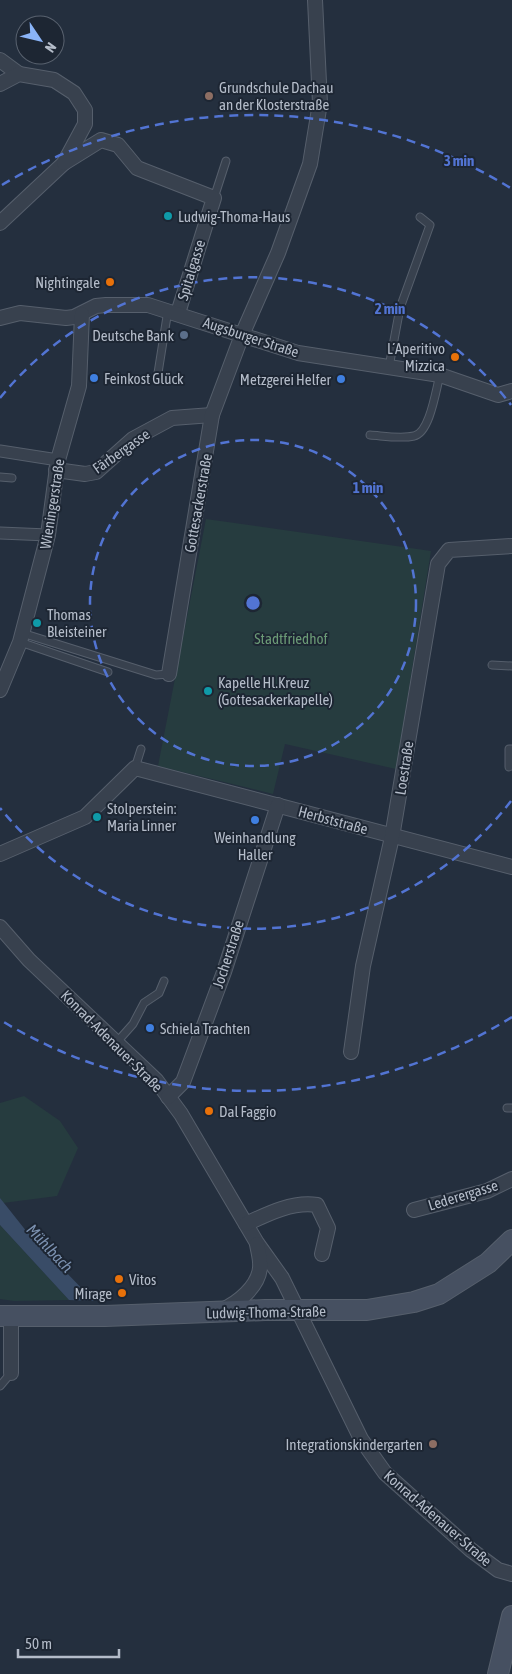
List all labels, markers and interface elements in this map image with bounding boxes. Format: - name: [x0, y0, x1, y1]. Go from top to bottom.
- north arrow: [15, 15, 65, 65]
- text: N: [42, 39, 60, 55]
- place label: Grundschule Dachau an der Klosterstraße: [219, 79, 333, 113]
- marker: Grundschule Dachau an der Klosterstraße: [203, 90, 215, 102]
- text: 3 min: [444, 152, 474, 169]
- place label: Ludwig-Thoma-Haus: [178, 208, 290, 225]
- marker: Ludwig-Thoma-Haus: [162, 210, 174, 222]
- street label: Spitalgasse: [174, 237, 208, 302]
- place label: Nightingale: [35, 274, 100, 291]
- marker: Nightingale: [104, 276, 116, 288]
- text: 2 min: [375, 300, 405, 317]
- street label: Augsburger Straße: [201, 314, 301, 361]
- place label: Deutsche Bank: [92, 327, 174, 344]
- marker: Deutsche Bank: [178, 329, 190, 341]
- place label: L´Aperitivo Mizzica: [387, 340, 445, 374]
- marker: L´Aperitivo Mizzica: [449, 351, 461, 363]
- place label: Feinkost Glück: [104, 370, 184, 387]
- place label: Metzgerei Helfer: [240, 371, 332, 388]
- marker: Feinkost Glück: [88, 372, 100, 384]
- marker: Metzgerei Helfer: [335, 373, 347, 385]
- street label: Färbergasse: [89, 425, 153, 477]
- street label: Gottesackerstraße: [181, 452, 215, 554]
- street label: Wieningerstraße: [36, 458, 68, 550]
- text: 1 min: [353, 479, 383, 496]
- centre of rings: [244, 594, 262, 612]
- place label: Thomas Bleisteiner: [47, 606, 107, 640]
- marker: Thomas Bleisteiner: [31, 617, 43, 629]
- park label: Stadtfriedhof: [254, 630, 328, 647]
- place label: Kapelle Hl.Kreuz (Gottesackerkapelle): [218, 674, 333, 708]
- marker: Kapelle Hl.Kreuz (Gottesackerkapelle): [202, 685, 214, 697]
- street label: Loestraße: [391, 740, 417, 796]
- place label: Stolperstein: Maria Linner: [107, 800, 177, 834]
- street label: Herbststraße: [296, 803, 370, 837]
- marker: Stolperstein: Maria Linner: [91, 811, 103, 823]
- marker: Weinhandlung Haller: [249, 814, 261, 826]
- place label: Weinhandlung Haller: [214, 829, 296, 863]
- street label: Jocherstraße: [209, 918, 247, 990]
- street label: Konrad-Adenauer-Straße: [58, 987, 166, 1095]
- place label: Schiela Trachten: [160, 1020, 250, 1037]
- marker: Schiela Trachten: [144, 1022, 156, 1034]
- place label: Dal Faggio: [219, 1103, 276, 1120]
- marker: Dal Faggio: [203, 1105, 215, 1117]
- street label: Lederergasse: [426, 1176, 500, 1214]
- water label: Mühlbach: [23, 1220, 77, 1276]
- place label: Vitos: [129, 1271, 156, 1288]
- marker: Vitos: [113, 1273, 125, 1285]
- place label: Mirage: [74, 1285, 112, 1302]
- marker: Mirage: [116, 1287, 128, 1299]
- street label: Ludwig-Thoma-Straße: [206, 1302, 326, 1322]
- place label: Integrationskindergarten: [286, 1436, 423, 1453]
- marker: Integrationskindergarten: [427, 1438, 439, 1450]
- street label: Konrad-Adenauer-Straße: [381, 1467, 495, 1569]
- scale bar: [18, 1626, 119, 1658]
- text: 50 m: [25, 1635, 52, 1652]

